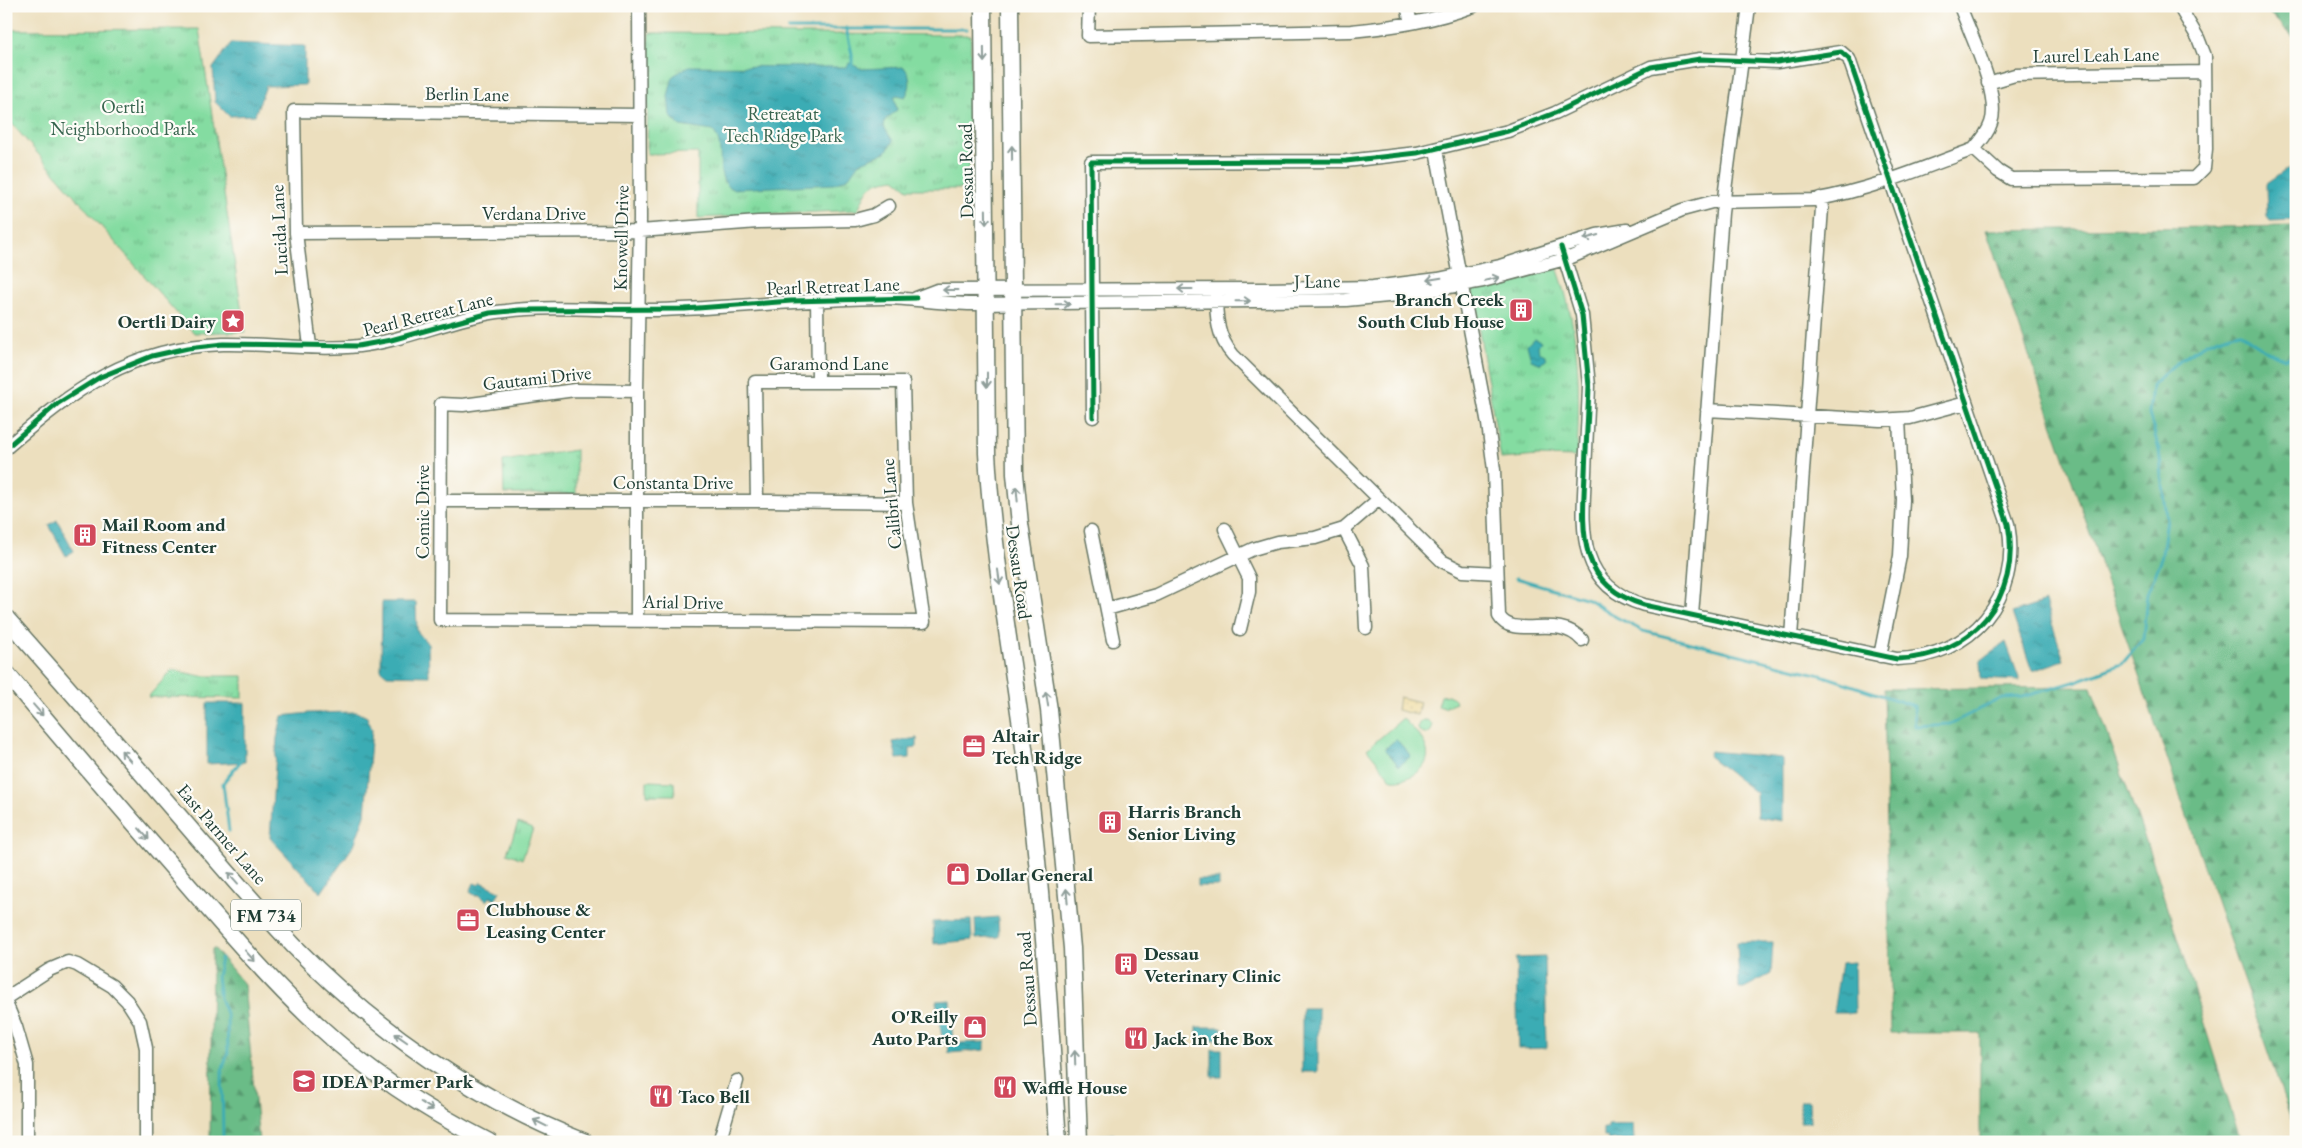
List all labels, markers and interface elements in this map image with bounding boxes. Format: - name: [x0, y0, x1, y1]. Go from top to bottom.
- street label: Laurel Leah Lane: [2032, 41, 2160, 69]
- one-way arrow: [979, 47, 988, 63]
- street label: Berlin Lane: [425, 81, 509, 107]
- park label: Oertli Neighborhood Park: [50, 94, 197, 141]
- park label: Retreat at Tech Ridge Park: [724, 101, 844, 148]
- street label: Dessau Road: [953, 123, 979, 219]
- one-way arrow: [1007, 145, 1017, 162]
- street label: Lucida Lane: [264, 184, 294, 276]
- street label: Knowell Drive: [608, 185, 634, 291]
- street label: Verdana Drive: [482, 201, 586, 226]
- one-way arrow: [982, 209, 991, 225]
- one-way arrow: [1584, 233, 1600, 243]
- street label: J Lane: [1292, 268, 1340, 294]
- street label: Pearl Retreat Lane: [766, 271, 900, 301]
- one-way arrow: [1427, 274, 1443, 284]
- one-way arrow: [1483, 274, 1499, 283]
- one-way arrow: [1177, 284, 1194, 294]
- one-way arrow: [942, 285, 958, 295]
- street label: Pearl Retreat Lane: [360, 286, 496, 342]
- place label: Branch Creek South Club House: [1358, 287, 1505, 334]
- one-way arrow: [1234, 296, 1251, 306]
- building icon: Branch Creek South Club House: [1508, 297, 1534, 323]
- one-way arrow: [1055, 299, 1071, 308]
- place icon: Oertli Dairy: [220, 308, 246, 334]
- place label: Oertli Dairy: [118, 309, 217, 334]
- street label: Garamond Lane: [769, 351, 889, 376]
- street label: Gautami Drive: [482, 360, 592, 396]
- one-way arrow: [982, 372, 992, 388]
- street label: Calibri Lane: [875, 458, 907, 550]
- street label: Comic Drive: [410, 465, 435, 559]
- street label: Constanta Drive: [613, 470, 733, 495]
- one-way arrow: [1012, 486, 1022, 502]
- place label: Mail Room and Fitness Center: [102, 512, 226, 559]
- building icon: Mail Room and Fitness Center: [72, 522, 98, 548]
- street label: Dessau Road: [1000, 523, 1038, 621]
- one-way arrow: [994, 568, 1004, 584]
- street label: Arial Drive: [641, 589, 724, 615]
- one-way arrow: [1042, 692, 1052, 708]
- one-way arrow: [32, 703, 43, 716]
- place label: Altair Tech Ridge: [991, 723, 1082, 770]
- office icon: Altair Tech Ridge: [961, 733, 987, 759]
- one-way arrow: [121, 749, 132, 762]
- street label: East Parmer Lane: [171, 778, 273, 890]
- place label: Harris Branch Senior Living: [1128, 799, 1242, 846]
- building icon: Harris Branch Senior Living: [1097, 809, 1123, 835]
- one-way arrow: [138, 827, 149, 840]
- shop icon: Dollar General: [945, 861, 971, 887]
- place label: Dollar General: [976, 862, 1094, 887]
- one-way arrow: [227, 872, 239, 885]
- one-way arrow: [1062, 888, 1072, 904]
- place label: Clubhouse & Leasing Center: [486, 897, 606, 944]
- road number: FM 734: [231, 900, 301, 930]
- office icon: Clubhouse & Leasing Center: [455, 907, 481, 933]
- street label: Dessau Road: [1011, 930, 1043, 1027]
- place label: Dessau Veterinary Clinic: [1144, 941, 1281, 988]
- one-way arrow: [245, 949, 256, 962]
- building icon: Dessau Veterinary Clinic: [1113, 951, 1139, 977]
- place label: O'Reilly Auto Parts: [871, 1004, 959, 1051]
- shop icon: O'Reilly Auto Parts: [962, 1014, 988, 1040]
- restaurant icon: Jack in the Box: [1123, 1025, 1149, 1051]
- place label: Jack in the Box: [1152, 1026, 1274, 1051]
- one-way arrow: [394, 1033, 408, 1043]
- one-way arrow: [1070, 1050, 1080, 1066]
- school or university icon: IDEA Parmer Park: [291, 1068, 317, 1094]
- place label: IDEA Parmer Park: [322, 1069, 474, 1094]
- restaurant icon: Waffle House: [992, 1074, 1018, 1100]
- place label: Waffle House: [1022, 1075, 1127, 1100]
- restaurant icon: Taco Bell: [648, 1083, 674, 1109]
- place label: Taco Bell: [678, 1084, 751, 1109]
- one-way arrow: [419, 1101, 433, 1111]
- one-way arrow: [533, 1117, 548, 1127]

